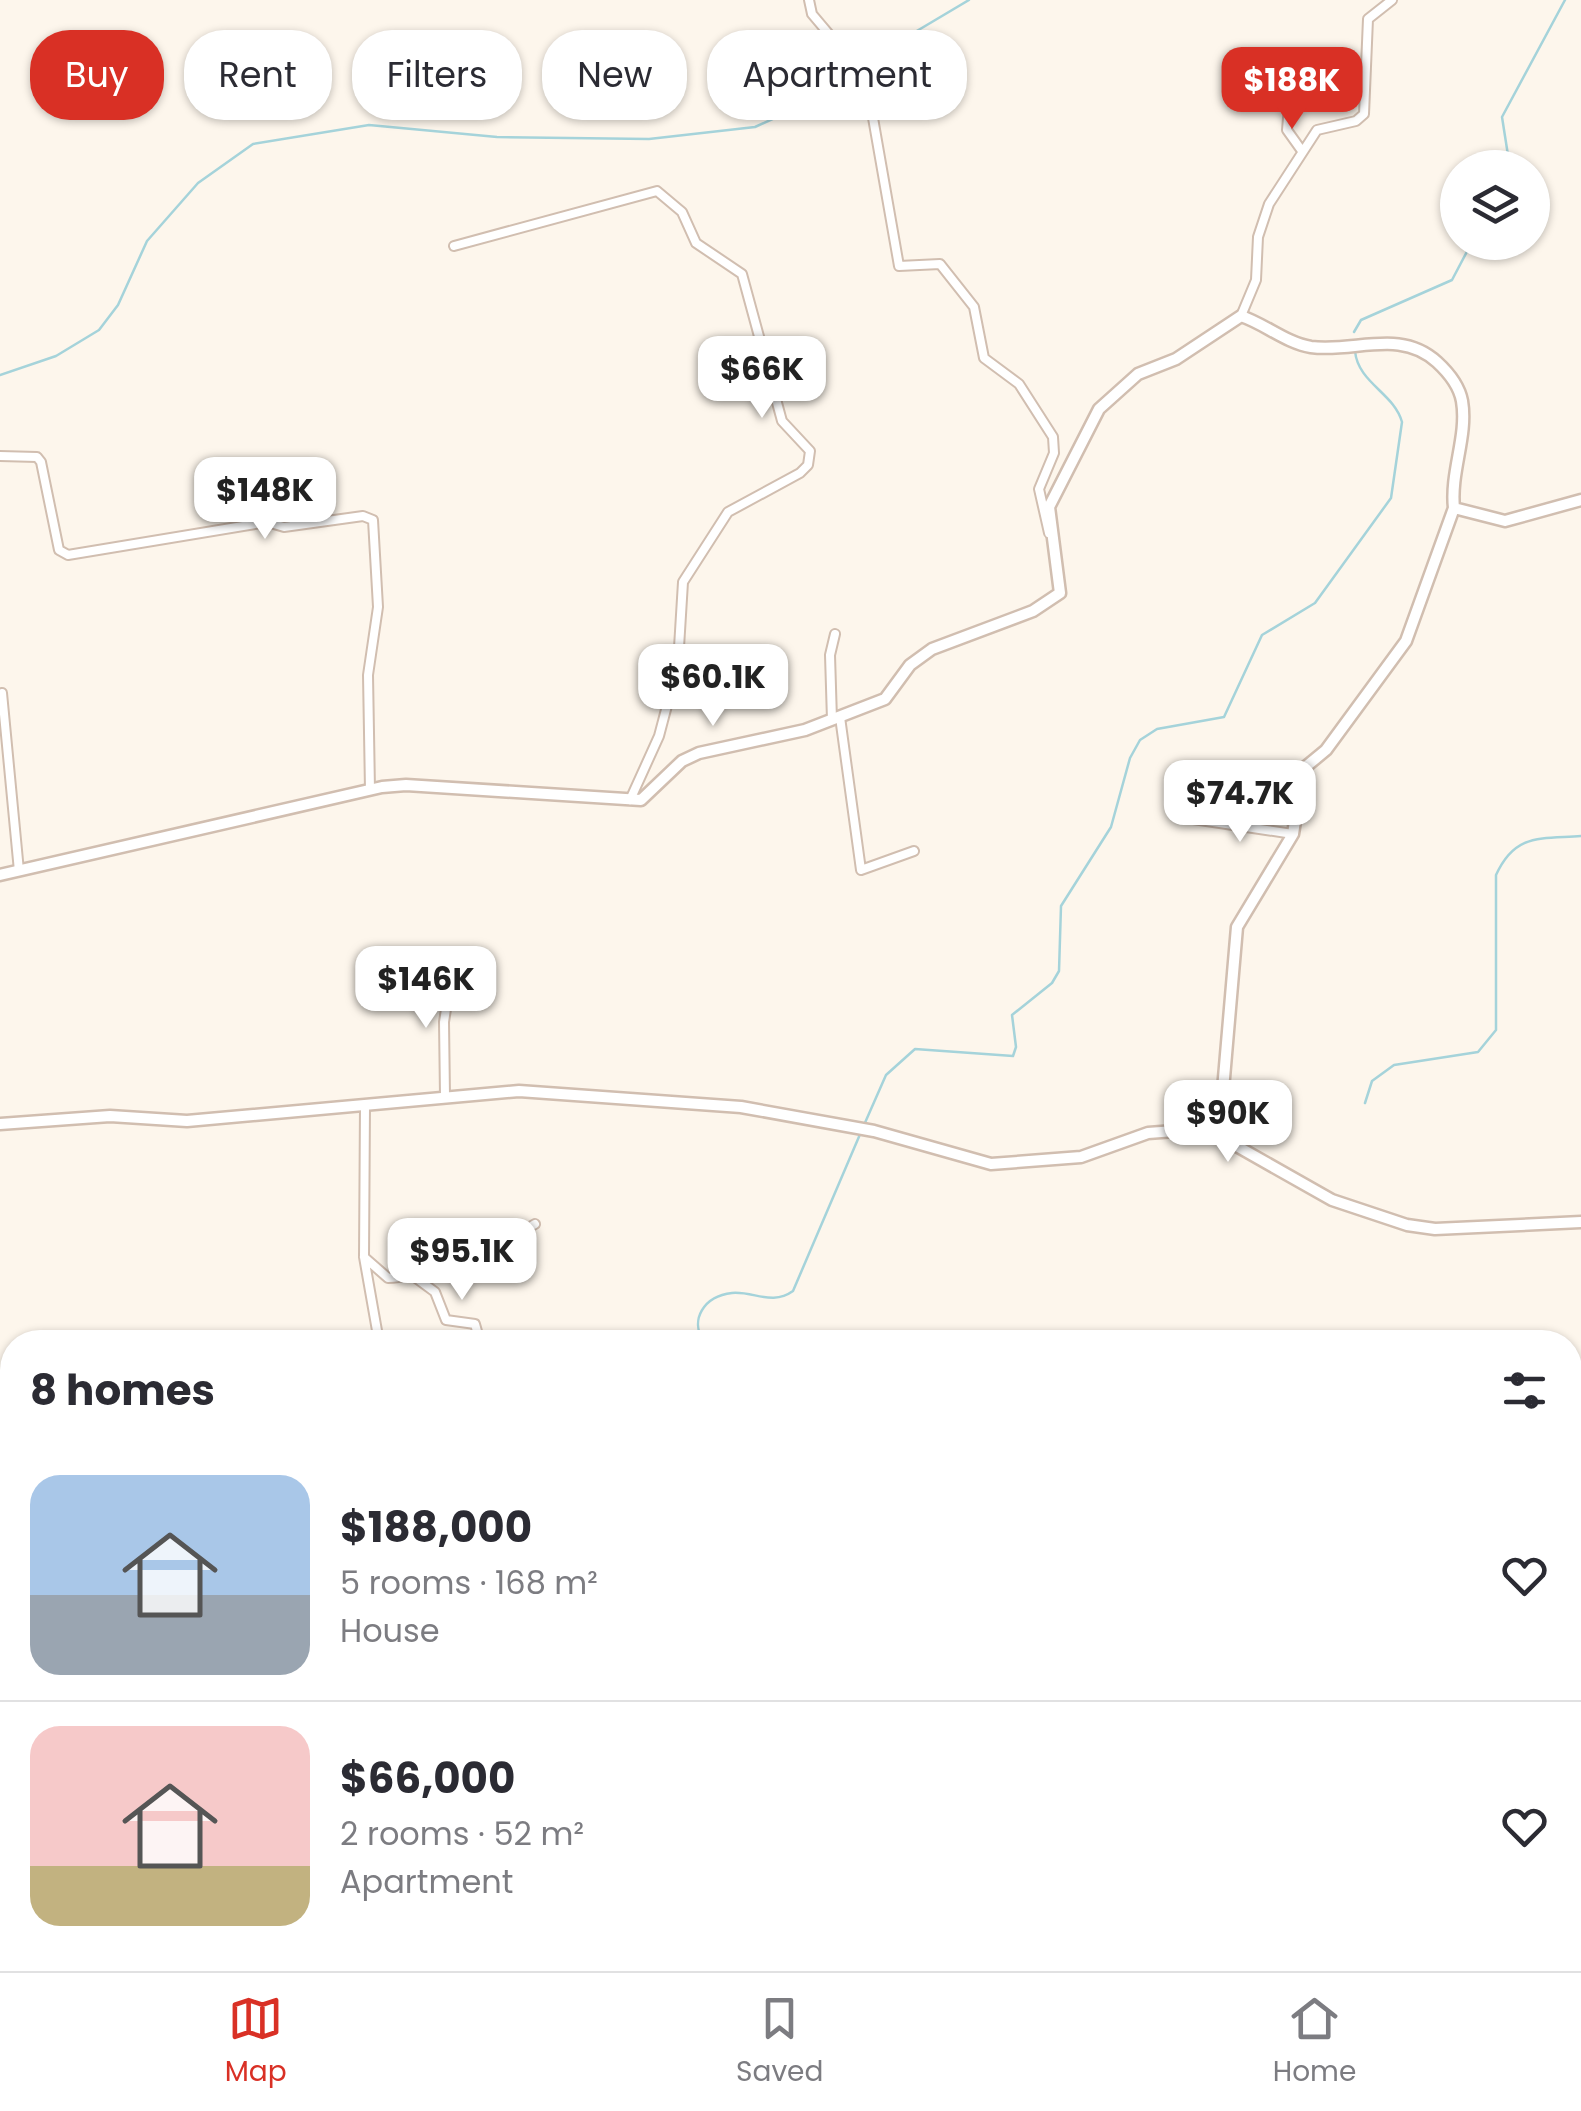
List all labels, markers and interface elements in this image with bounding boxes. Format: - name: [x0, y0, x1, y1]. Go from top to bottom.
- chip: Buy: [30, 30, 164, 120]
- chip: Rent: [184, 30, 332, 120]
- chip: Filters: [352, 30, 522, 120]
- chip: New: [542, 30, 687, 120]
- chip: Apartment: [707, 30, 967, 120]
- pin: $188K: [1222, 47, 1362, 132]
- text: $188K: [1244, 57, 1340, 102]
- map controls: [1440, 150, 1550, 260]
- button: layers: [1440, 150, 1550, 260]
- pin: $66K: [703, 336, 821, 421]
- text: $66K: [720, 346, 804, 391]
- pin: $148K: [195, 457, 335, 542]
- text: $148K: [216, 467, 314, 512]
- pin: $60.1K: [632, 644, 794, 729]
- text: $60.1K: [660, 654, 766, 699]
- pin: $74.7K: [1159, 760, 1321, 845]
- text: $74.7K: [1186, 770, 1294, 815]
- pin: $146K: [356, 946, 496, 1031]
- text: $146K: [377, 956, 475, 1001]
- pin: $90K: [1169, 1080, 1287, 1165]
- text: $90K: [1186, 1090, 1270, 1135]
- pin: $95.1K: [381, 1218, 543, 1303]
- text: $95.1K: [410, 1228, 514, 1273]
- text: 8 homes: [30, 1361, 215, 1420]
- icon: filters: [1497, 1363, 1552, 1418]
- text: $188,000: [340, 1498, 532, 1557]
- icon: home: [110, 1515, 230, 1635]
- icon: heart: [1497, 1548, 1552, 1603]
- text: 5 rooms · 168 m²: [340, 1560, 598, 1605]
- text: House: [340, 1608, 440, 1653]
- text: $66,000: [340, 1749, 515, 1808]
- icon: home: [110, 1766, 230, 1886]
- icon: heart: [1497, 1799, 1552, 1854]
- text: 2 rooms · 52 m²: [340, 1811, 584, 1856]
- text: Apartment: [340, 1859, 513, 1904]
- tab: Map: [225, 1991, 287, 2093]
- tab: Saved: [736, 1991, 823, 2093]
- tab: Home: [1273, 1991, 1356, 2093]

